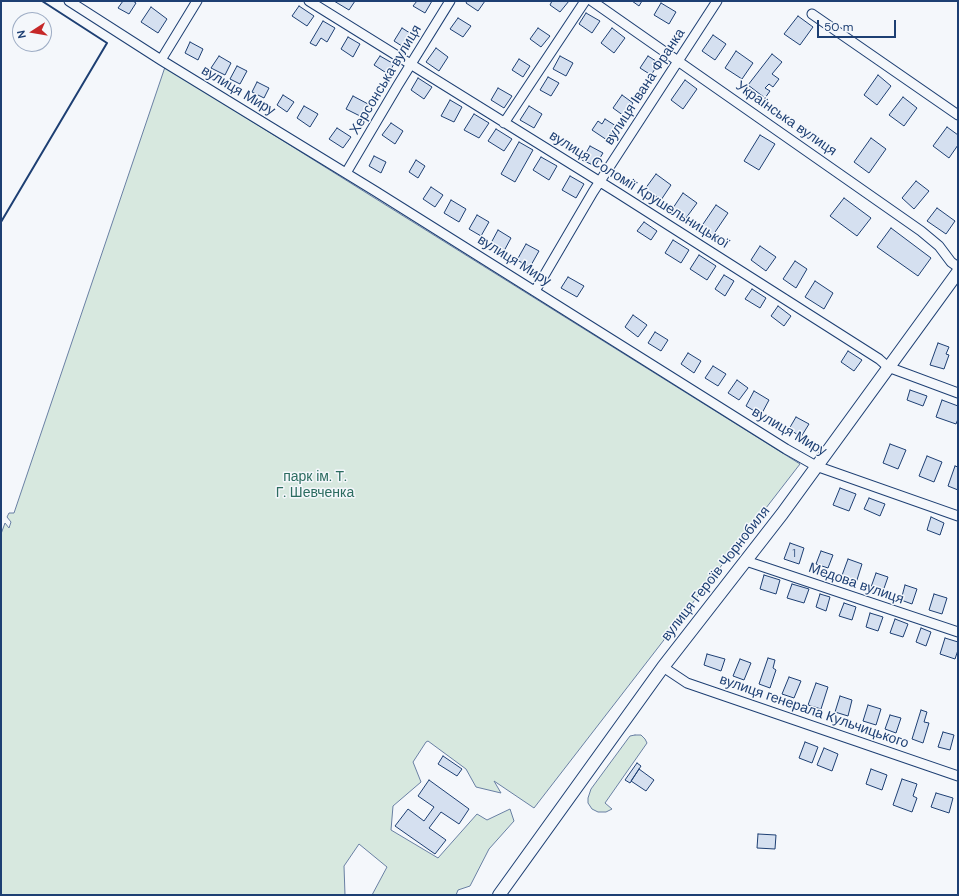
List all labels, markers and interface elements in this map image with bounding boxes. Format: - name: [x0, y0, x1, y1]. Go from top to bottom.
- north arrow: [12, 12, 52, 52]
- scale bar: [819, 12, 898, 38]
- text: 50 m: [824, 19, 853, 35]
- street label: Херсонська вулиця: [347, 22, 425, 138]
- street label: вулиця Івана Франка: [601, 26, 689, 148]
- text: N: [14, 29, 29, 40]
- street label: вулиця Миру: [198, 62, 278, 120]
- street label: Українська вулиця: [732, 78, 840, 160]
- street label: вулиця Соломії Крушельницької: [546, 128, 732, 252]
- street label: вулиця Миру: [474, 232, 554, 290]
- street label: вулиця Миру: [749, 404, 829, 460]
- park label: парк ім. Т. Г. Шевченка: [276, 469, 354, 502]
- street label: вулиця Героїв Чорнобиля: [658, 503, 774, 645]
- house number: 1: [792, 547, 796, 561]
- street label: Медова вулиця: [806, 560, 906, 608]
- street label: вулиця генерала Кульчицького: [717, 672, 911, 752]

